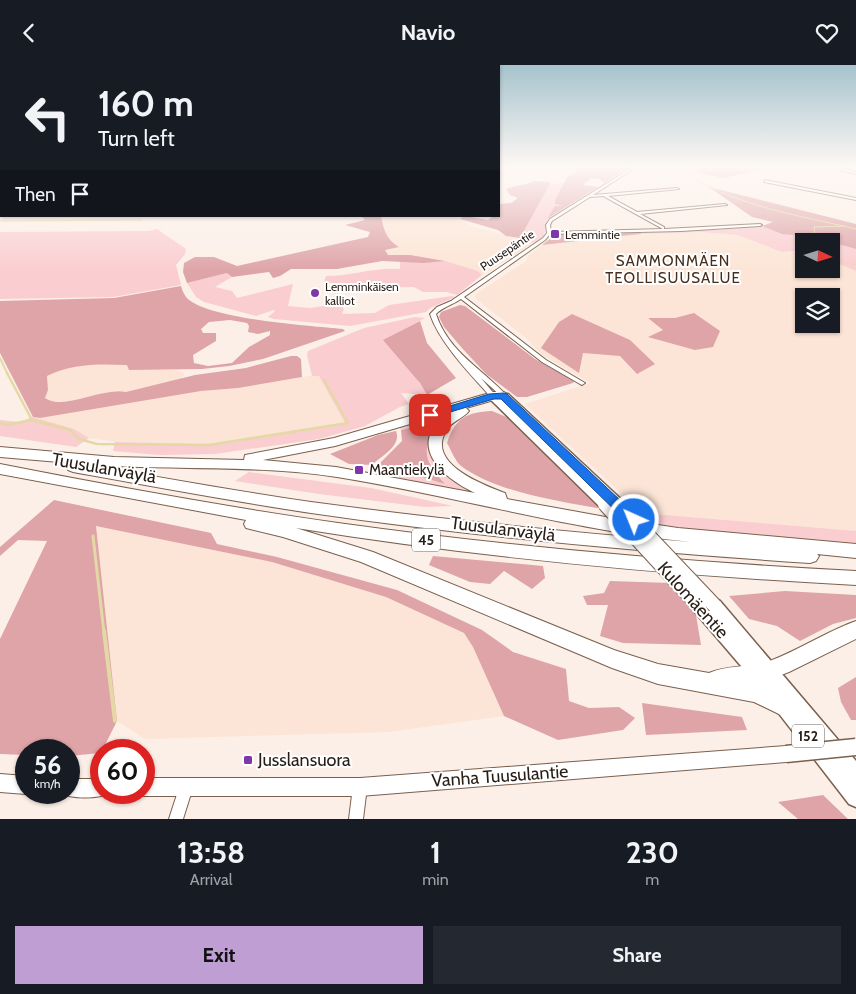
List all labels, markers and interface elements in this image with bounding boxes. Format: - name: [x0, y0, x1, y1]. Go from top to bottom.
- icon: back: [15, 19, 43, 47]
- text: Navio: [401, 19, 455, 46]
- icon: heart: [813, 19, 841, 47]
- text: 160 m: [98, 82, 194, 125]
- icon: left: [15, 85, 80, 150]
- text: Turn left: [98, 125, 175, 152]
- icon: arrive: [66, 180, 94, 208]
- text: Then: [15, 183, 56, 206]
- street label: Puusepäntie: [477, 226, 537, 274]
- place label: Lemmintie: [565, 227, 620, 242]
- marker: Lemmintie: [549, 228, 561, 240]
- north arrow: [795, 233, 840, 277]
- map controls: [795, 233, 840, 333]
- district label: SAMMONMÄEN TEOLLISUUSALUE: [605, 252, 741, 287]
- place label: Lemminkäisen kalliot: [325, 279, 399, 308]
- marker: Lemminkäisen kalliot: [309, 287, 321, 299]
- button: layers: [795, 288, 840, 333]
- pin: [409, 394, 451, 436]
- icon: arrive: [416, 401, 444, 429]
- street label: Tuusulanväylä: [50, 448, 158, 488]
- place label: Maantiekylä: [369, 461, 446, 479]
- marker: Maantiekylä: [353, 464, 365, 476]
- position arrow: [607, 493, 659, 545]
- street label: Tuusulanväylä: [449, 512, 557, 546]
- road number: 45: [412, 529, 440, 551]
- street label: Kulomäentie: [653, 557, 733, 643]
- road number: 152: [792, 724, 824, 747]
- speed limit sign: 60: [90, 739, 155, 804]
- place label: Jusslansuora: [257, 749, 351, 771]
- text: 56: [34, 750, 61, 780]
- marker: Jusslansuora: [242, 754, 254, 766]
- street label: Vanha Tuusulantie: [431, 760, 569, 792]
- text: km/h: [34, 776, 61, 791]
- text: 13:58: [177, 834, 245, 871]
- text: 1: [430, 834, 441, 871]
- text: 230: [626, 834, 679, 871]
- text: Arrival: [190, 870, 232, 889]
- text: min: [422, 870, 449, 889]
- text: m: [645, 870, 659, 889]
- button: Exit: [15, 926, 423, 984]
- button: Share: [433, 926, 841, 984]

